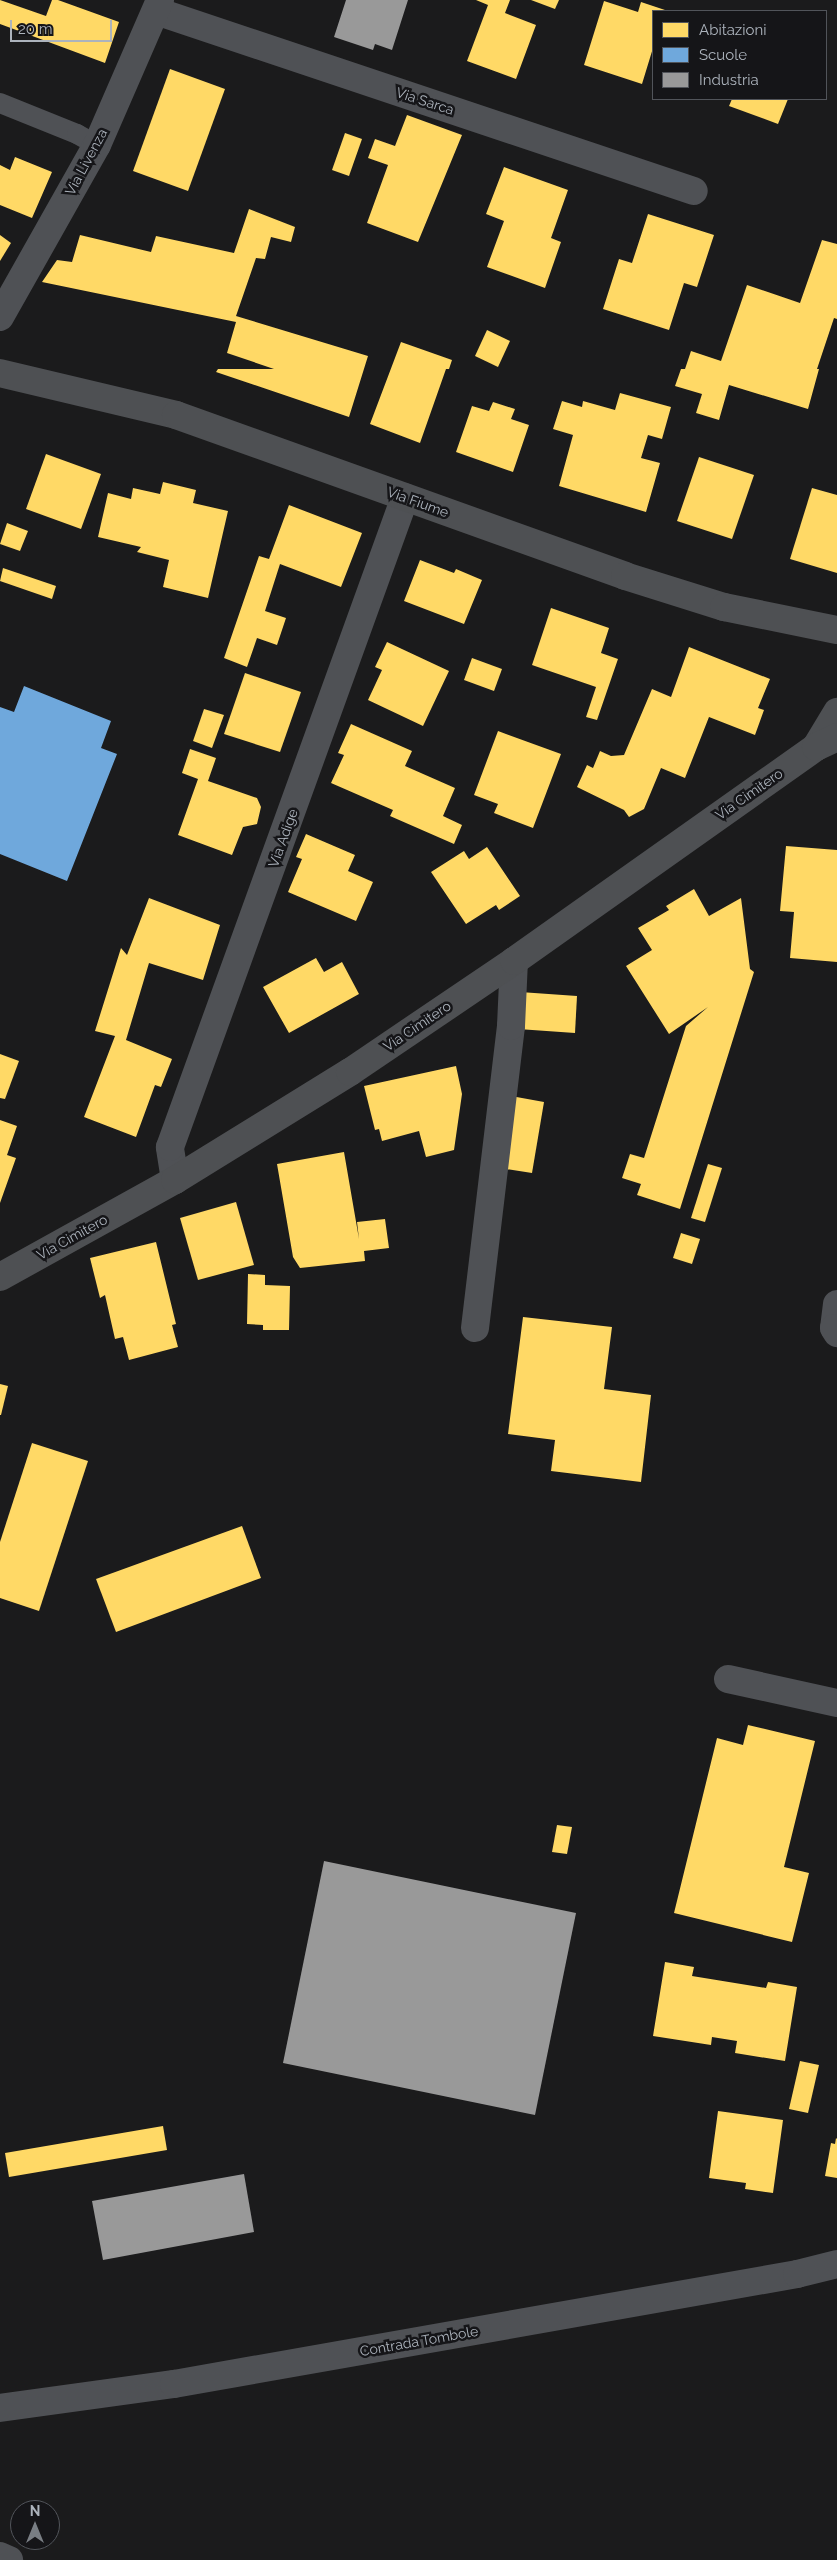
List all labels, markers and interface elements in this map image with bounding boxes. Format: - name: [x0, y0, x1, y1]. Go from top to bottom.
- scale bar: [12, 10, 115, 42]
- legend: [652, 10, 827, 100]
- text: 20 m: [18, 20, 53, 38]
- text: Abitazioni: [699, 21, 766, 39]
- text: Scuole: [699, 46, 747, 64]
- text: Industria: [699, 71, 759, 89]
- street label: Via Sarca: [394, 84, 456, 118]
- street label: Via Livenza: [61, 126, 111, 198]
- street label: Via Fiume: [385, 483, 451, 521]
- street label: Via Cimitero: [712, 765, 786, 823]
- street label: Via Adige: [265, 806, 301, 870]
- street label: Via Cimitero: [380, 997, 454, 1055]
- street label: Via Cimitero: [34, 1211, 110, 1263]
- street label: Contrada Tombole: [358, 2322, 480, 2360]
- north arrow: [10, 2500, 60, 2550]
- text: N: [30, 2503, 40, 2519]

